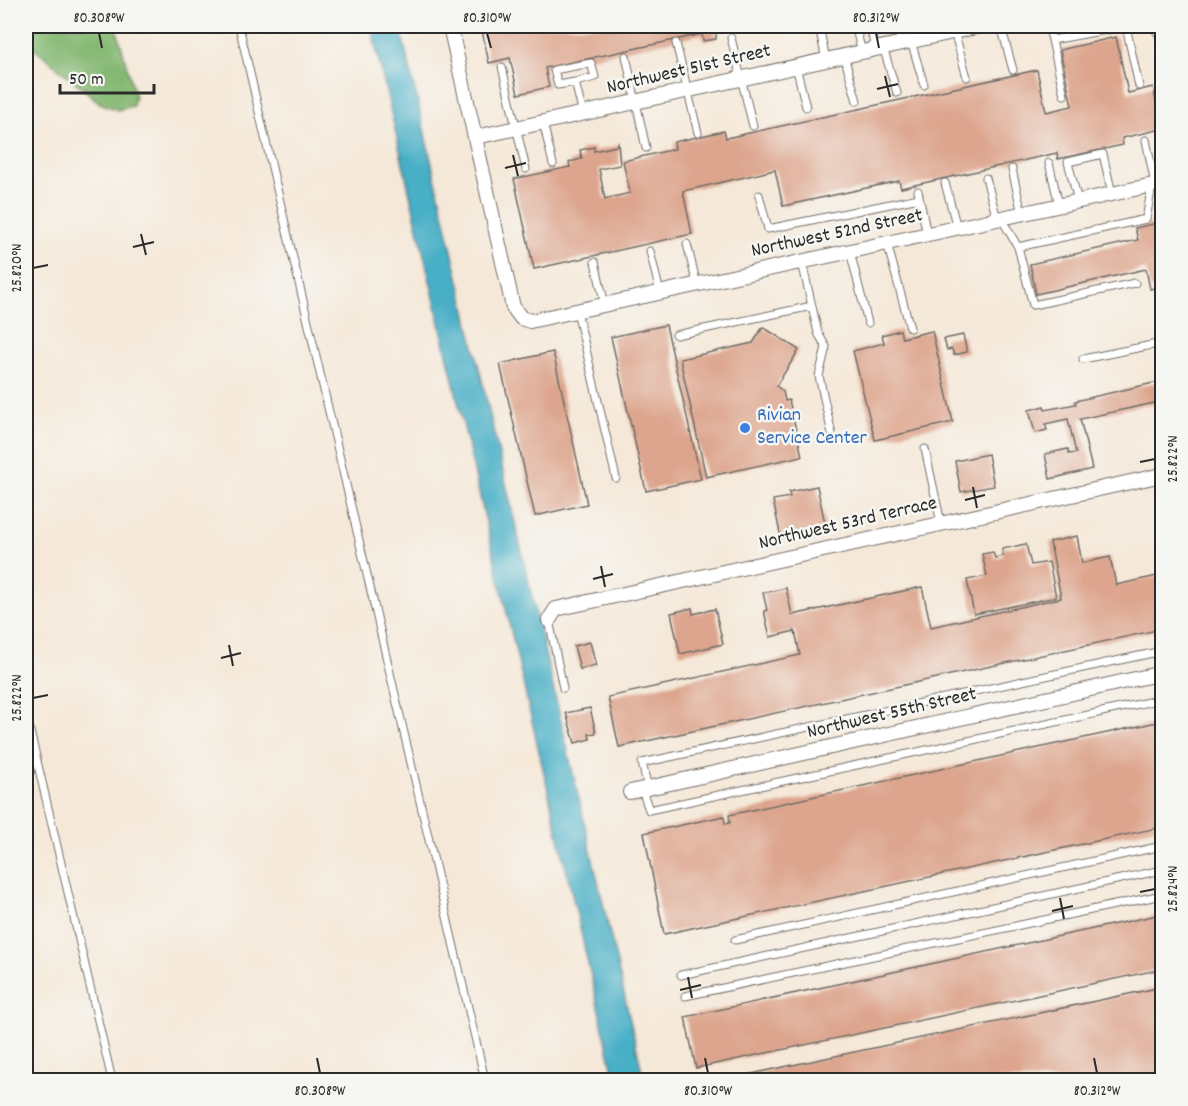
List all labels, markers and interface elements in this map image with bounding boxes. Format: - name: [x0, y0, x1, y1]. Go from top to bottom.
- text: 80.308°W: [74, 8, 125, 30]
- text: 80.310°W: [463, 8, 511, 30]
- text: 80.312°W: [853, 8, 900, 30]
- street label: Northwest 51st Street: [604, 38, 774, 102]
- scale bar: [60, 57, 154, 95]
- text: 50 m: [69, 68, 104, 93]
- street label: Northwest 52nd Street: [749, 202, 925, 266]
- text: 25.820°N: [7, 244, 29, 292]
- place label: Rivian Service Center: [757, 402, 868, 453]
- marker: Rivian Service Center: [738, 421, 752, 435]
- text: 25.822°N: [1163, 435, 1185, 483]
- street label: Northwest 53rd Terrace: [756, 490, 940, 558]
- text: 25.822°N: [7, 674, 29, 722]
- street label: Northwest 55th Street: [805, 681, 979, 747]
- text: 25.824°N: [1163, 865, 1185, 913]
- text: 80.308°W: [295, 1081, 346, 1103]
- text: 80.310°W: [684, 1081, 732, 1103]
- text: 80.312°W: [1074, 1081, 1121, 1103]

